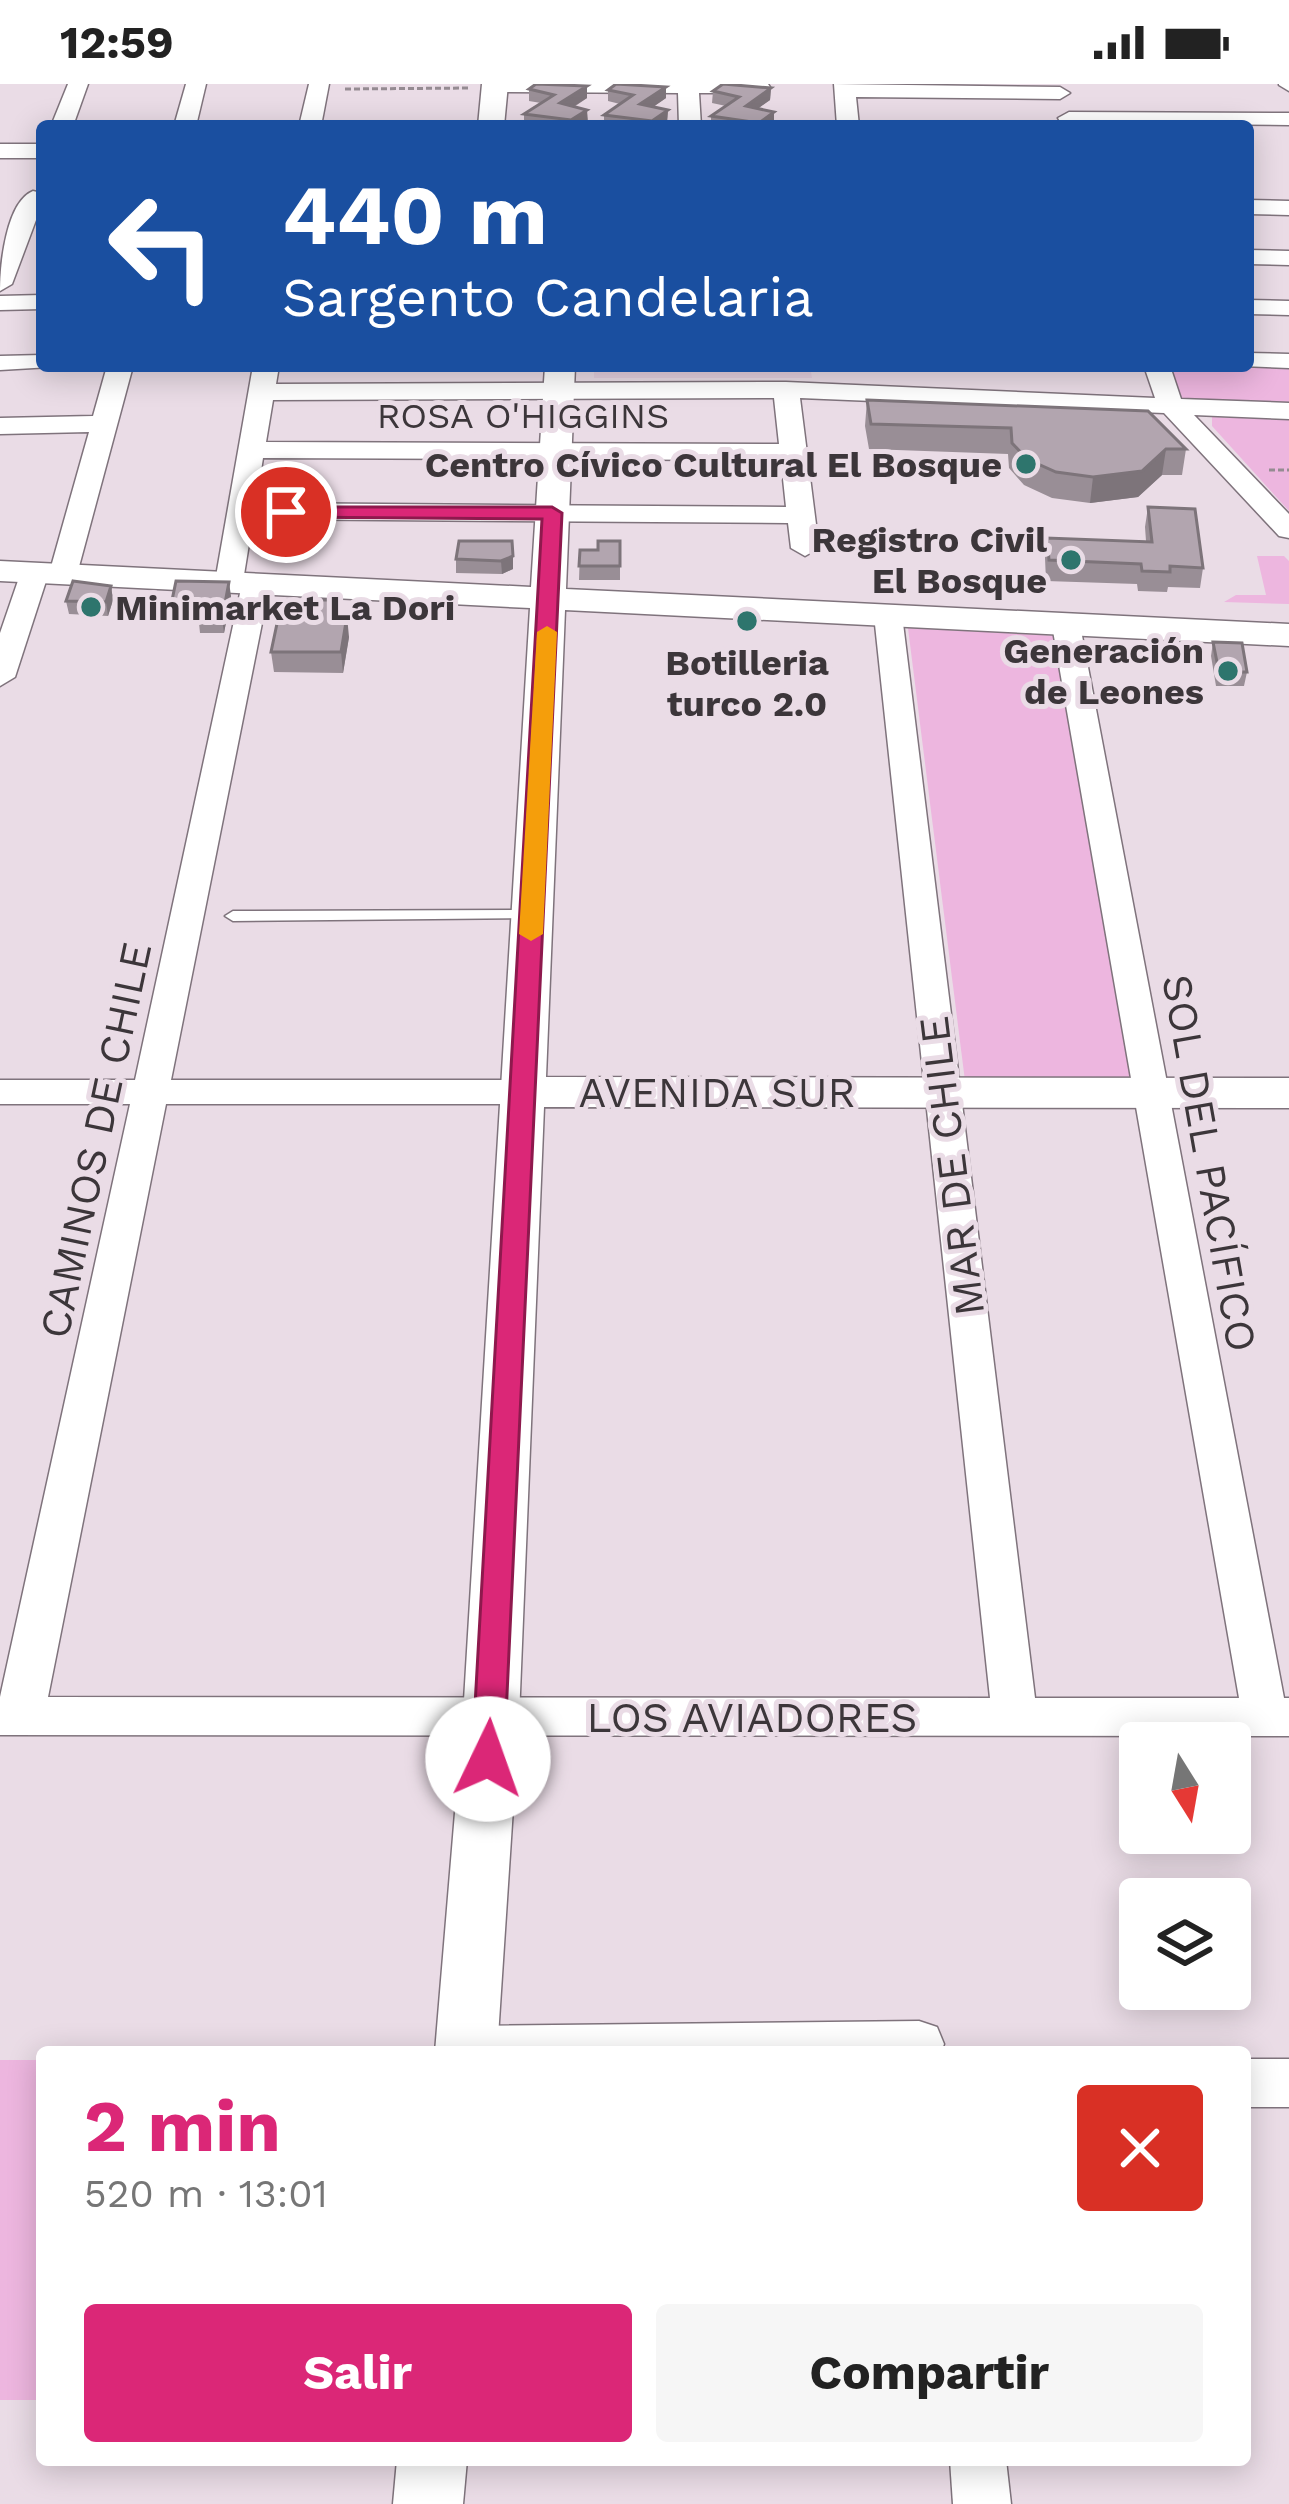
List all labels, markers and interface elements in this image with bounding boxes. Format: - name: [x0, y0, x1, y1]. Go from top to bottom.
- text: 12:59: [60, 16, 174, 69]
- text: 440 m: [282, 166, 548, 264]
- icon: left: [84, 168, 240, 324]
- text: Sargento Candelaria: [282, 266, 814, 329]
- street label: ROSA O'HIGGINS: [377, 395, 669, 437]
- place label: Centro Cívico Cultural El Bosque: [425, 444, 1002, 486]
- marker: Centro Cívico Cultural El Bosque: [1013, 451, 1039, 477]
- pin: [235, 461, 337, 563]
- icon: arrive: [253, 479, 319, 545]
- place label: Registro Civil El Bosque: [811, 519, 1047, 602]
- marker: Registro Civil El Bosque: [1058, 547, 1084, 573]
- place label: Minimarket La Dori: [115, 587, 455, 629]
- marker: Minimarket La Dori: [78, 594, 104, 620]
- marker: Botilleria turco 2.0: [734, 608, 760, 634]
- place label: Generación de Leones: [1003, 630, 1204, 713]
- place label: Botilleria turco 2.0: [665, 642, 829, 725]
- marker: Generación de Leones: [1215, 658, 1241, 684]
- street label: CAMINOS DE CHILE: [30, 938, 161, 1343]
- street label: SOL DEL PACÍFICO: [1152, 971, 1267, 1355]
- street label: MAR DE CHILE: [909, 1013, 994, 1318]
- street label: AVENIDA SUR: [579, 1068, 855, 1117]
- street label: LOS AVIADORES: [586, 1693, 918, 1742]
- position arrow: [425, 1696, 551, 1822]
- north arrow: [1119, 1722, 1251, 1854]
- map controls: [1119, 1722, 1251, 2010]
- button: layers: [1119, 1878, 1251, 2010]
- text: 2 min: [84, 2084, 281, 2168]
- button: close: [1077, 2085, 1203, 2211]
- text: 520 m · 13:01: [84, 2171, 328, 2216]
- button: Salir: [84, 2304, 632, 2442]
- button: Compartir: [656, 2304, 1203, 2442]

